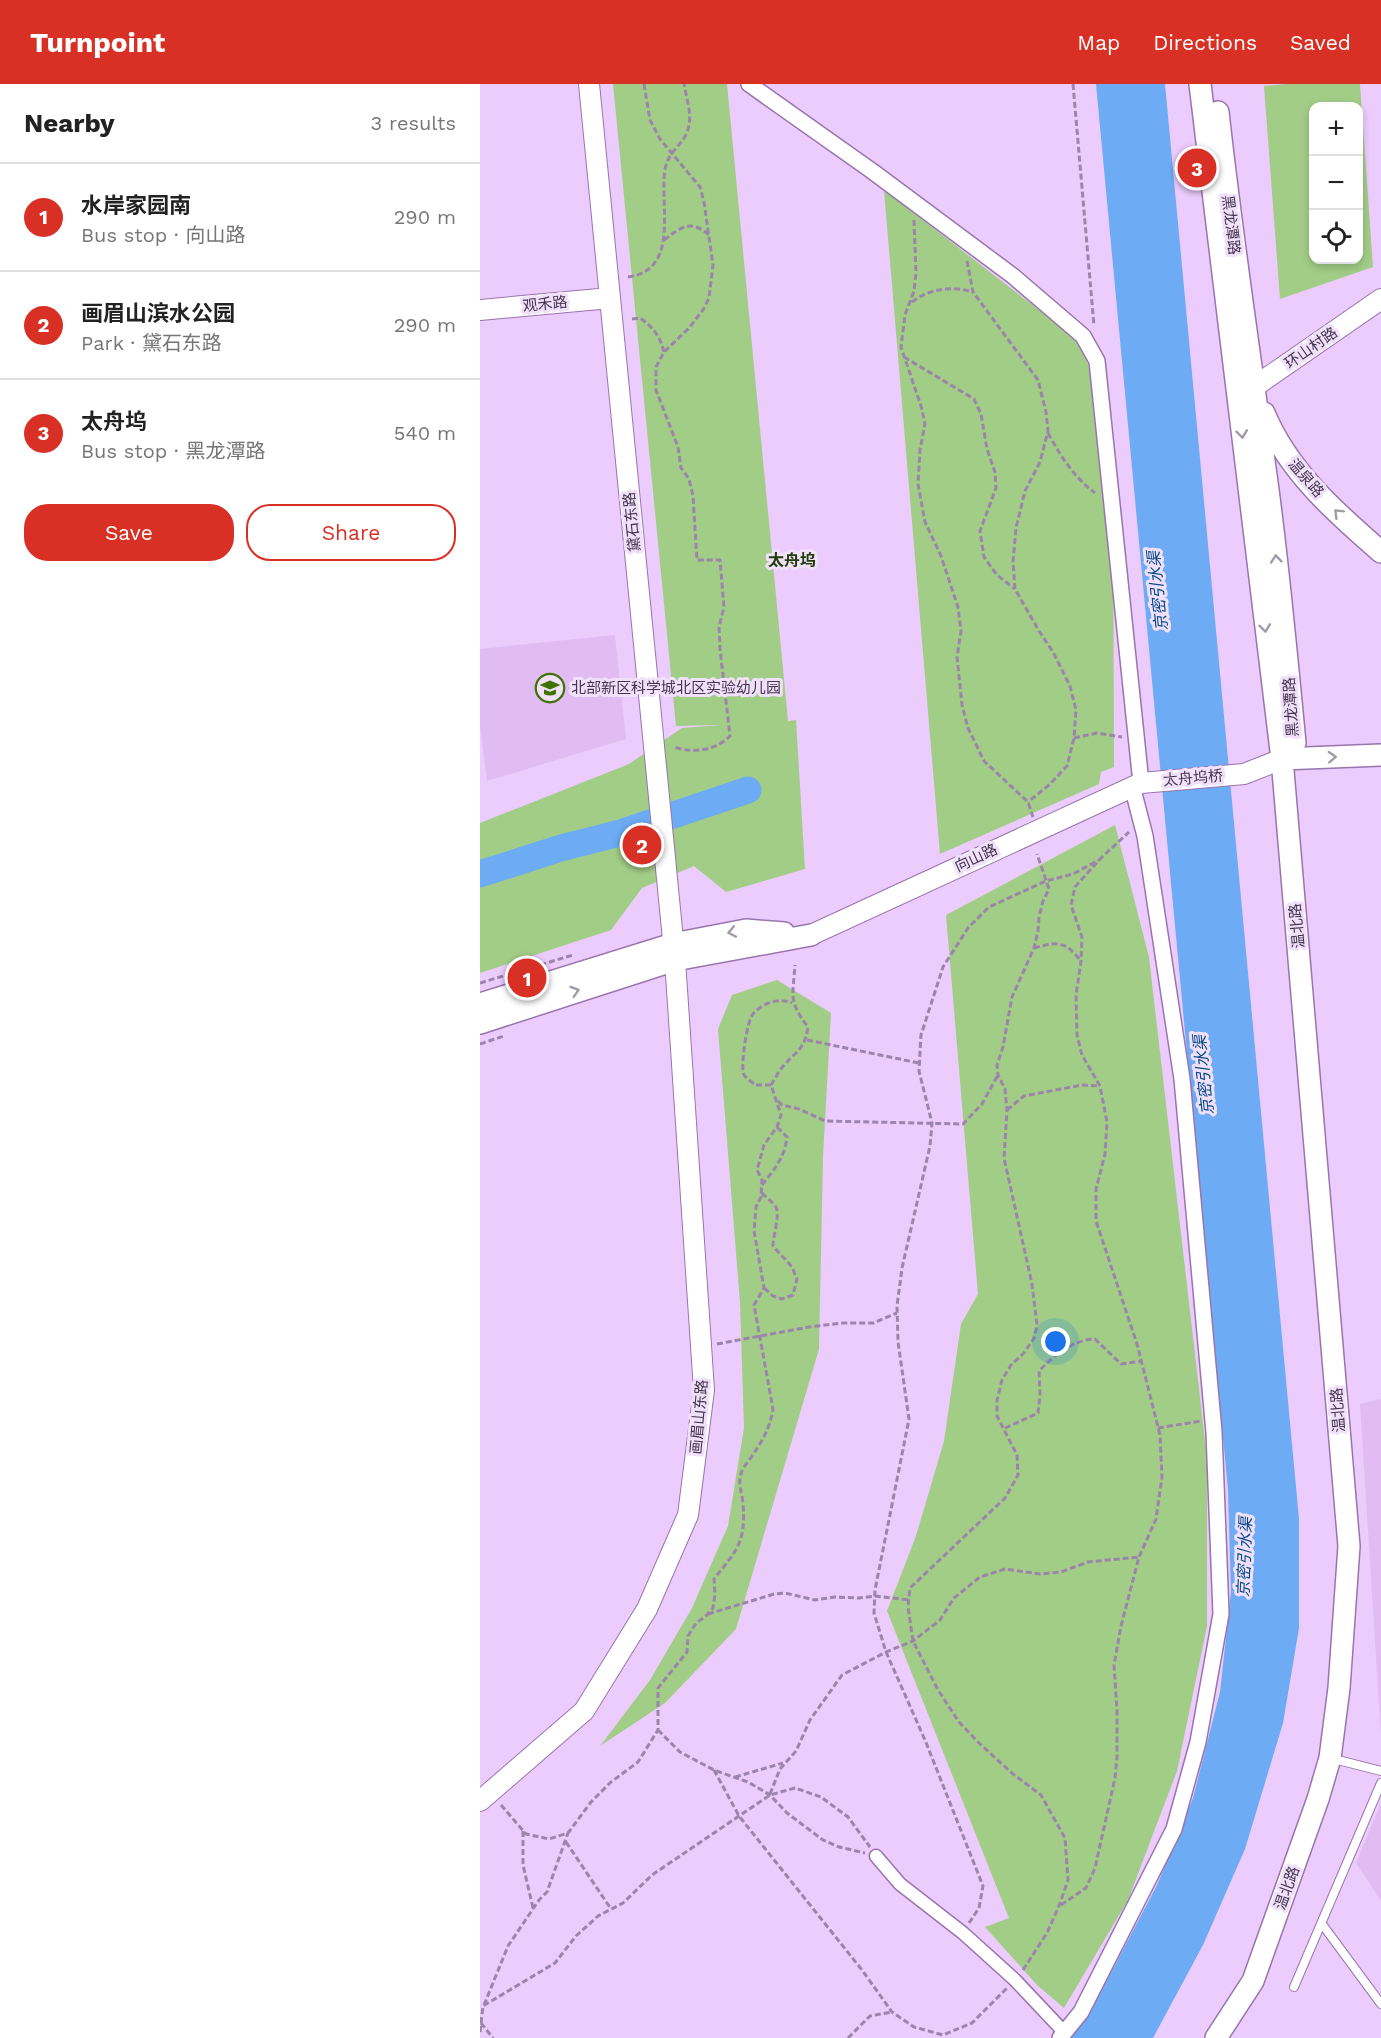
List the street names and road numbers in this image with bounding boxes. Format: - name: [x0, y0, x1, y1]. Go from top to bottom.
- street label: 黑龙潭路: [1218, 194, 1244, 256]
- street label: 观禾路: [522, 293, 568, 315]
- street label: 环山村路: [1281, 323, 1341, 373]
- street label: 温泉路: [1284, 455, 1328, 501]
- street label: 黛石东路: [620, 491, 644, 553]
- street label: 黑龙潭路: [1280, 676, 1302, 738]
- street label: 太舟坞桥: [1162, 766, 1224, 790]
- street label: 向山路: [952, 840, 1000, 876]
- street label: 温北路: [1286, 903, 1308, 949]
- street label: 画眉山东路: [687, 1379, 711, 1455]
- street label: 温北路: [1327, 1387, 1349, 1433]
- street label: 温北路: [1271, 1864, 1303, 1912]

